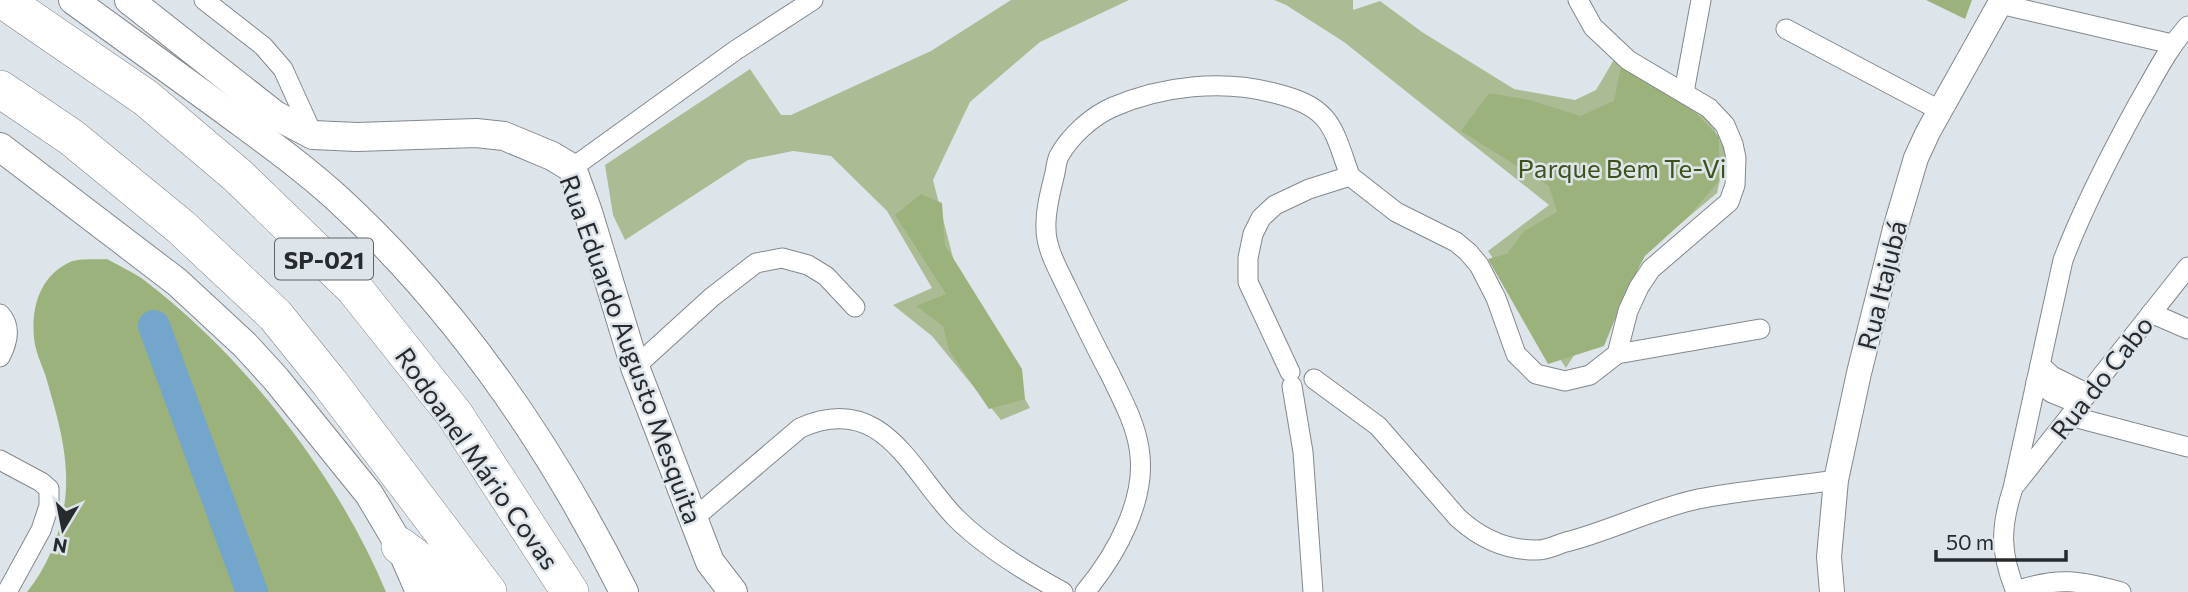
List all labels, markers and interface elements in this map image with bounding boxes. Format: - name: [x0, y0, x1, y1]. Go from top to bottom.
- park label: Parque Bem Te-Vi: [1518, 152, 1726, 183]
- street label: Rua Eduardo Augusto Mesquita: [554, 170, 710, 528]
- street label: Rua Itajubá: [1850, 217, 1912, 353]
- road number: SP-021: [275, 238, 373, 280]
- street label: Rua do Cabo: [2043, 309, 2159, 445]
- street label: Rodoanel Mário Covas: [390, 341, 566, 575]
- north arrow: [28, 494, 98, 564]
- scale bar: [1936, 518, 2066, 562]
- text: 50 m: [1946, 529, 1994, 554]
- text: N: [51, 534, 69, 559]

